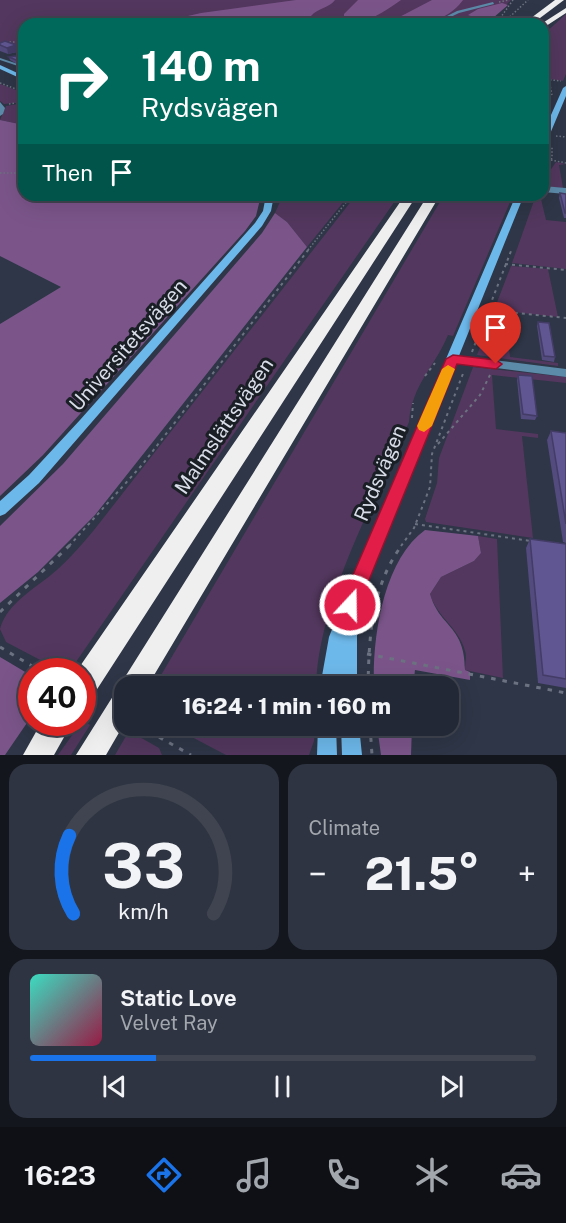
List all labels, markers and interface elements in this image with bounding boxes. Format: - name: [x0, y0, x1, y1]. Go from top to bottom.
- text: 140 m: [141, 41, 261, 90]
- icon: right: [42, 42, 120, 120]
- text: Rydsvägen: [141, 91, 279, 123]
- icon: arrive: [105, 156, 138, 189]
- text: Then: [42, 160, 93, 186]
- street label: Universitetsvägen: [64, 274, 192, 416]
- pin: [470, 302, 521, 364]
- icon: arrive: [479, 311, 512, 344]
- street label: Malmslättsvägen: [170, 353, 278, 499]
- street label: Rydsvägen: [349, 421, 411, 525]
- position arrow: [318, 573, 382, 637]
- speed limit sign: 40: [18, 658, 96, 736]
- text: 16:24 · 1 min · 160 m: [182, 693, 391, 719]
- text: Climate: [309, 816, 380, 840]
- text: 33: [102, 829, 185, 902]
- text: 21.5°: [365, 847, 480, 900]
- text: −: [309, 855, 327, 893]
- text: +: [518, 855, 536, 893]
- text: km/h: [119, 899, 169, 924]
- text: Static Love: [120, 985, 237, 1011]
- text: Velvet Ray: [120, 1011, 218, 1035]
- icon: previous: [98, 1070, 131, 1103]
- icon: pause: [266, 1070, 299, 1103]
- icon: next: [435, 1070, 468, 1103]
- icon: directions: [143, 1154, 185, 1196]
- icon: music: [233, 1154, 275, 1196]
- icon: phone: [322, 1154, 364, 1196]
- icon: climate: [411, 1154, 453, 1196]
- icon: car: [500, 1154, 542, 1196]
- text: 16:23: [24, 1159, 96, 1191]

